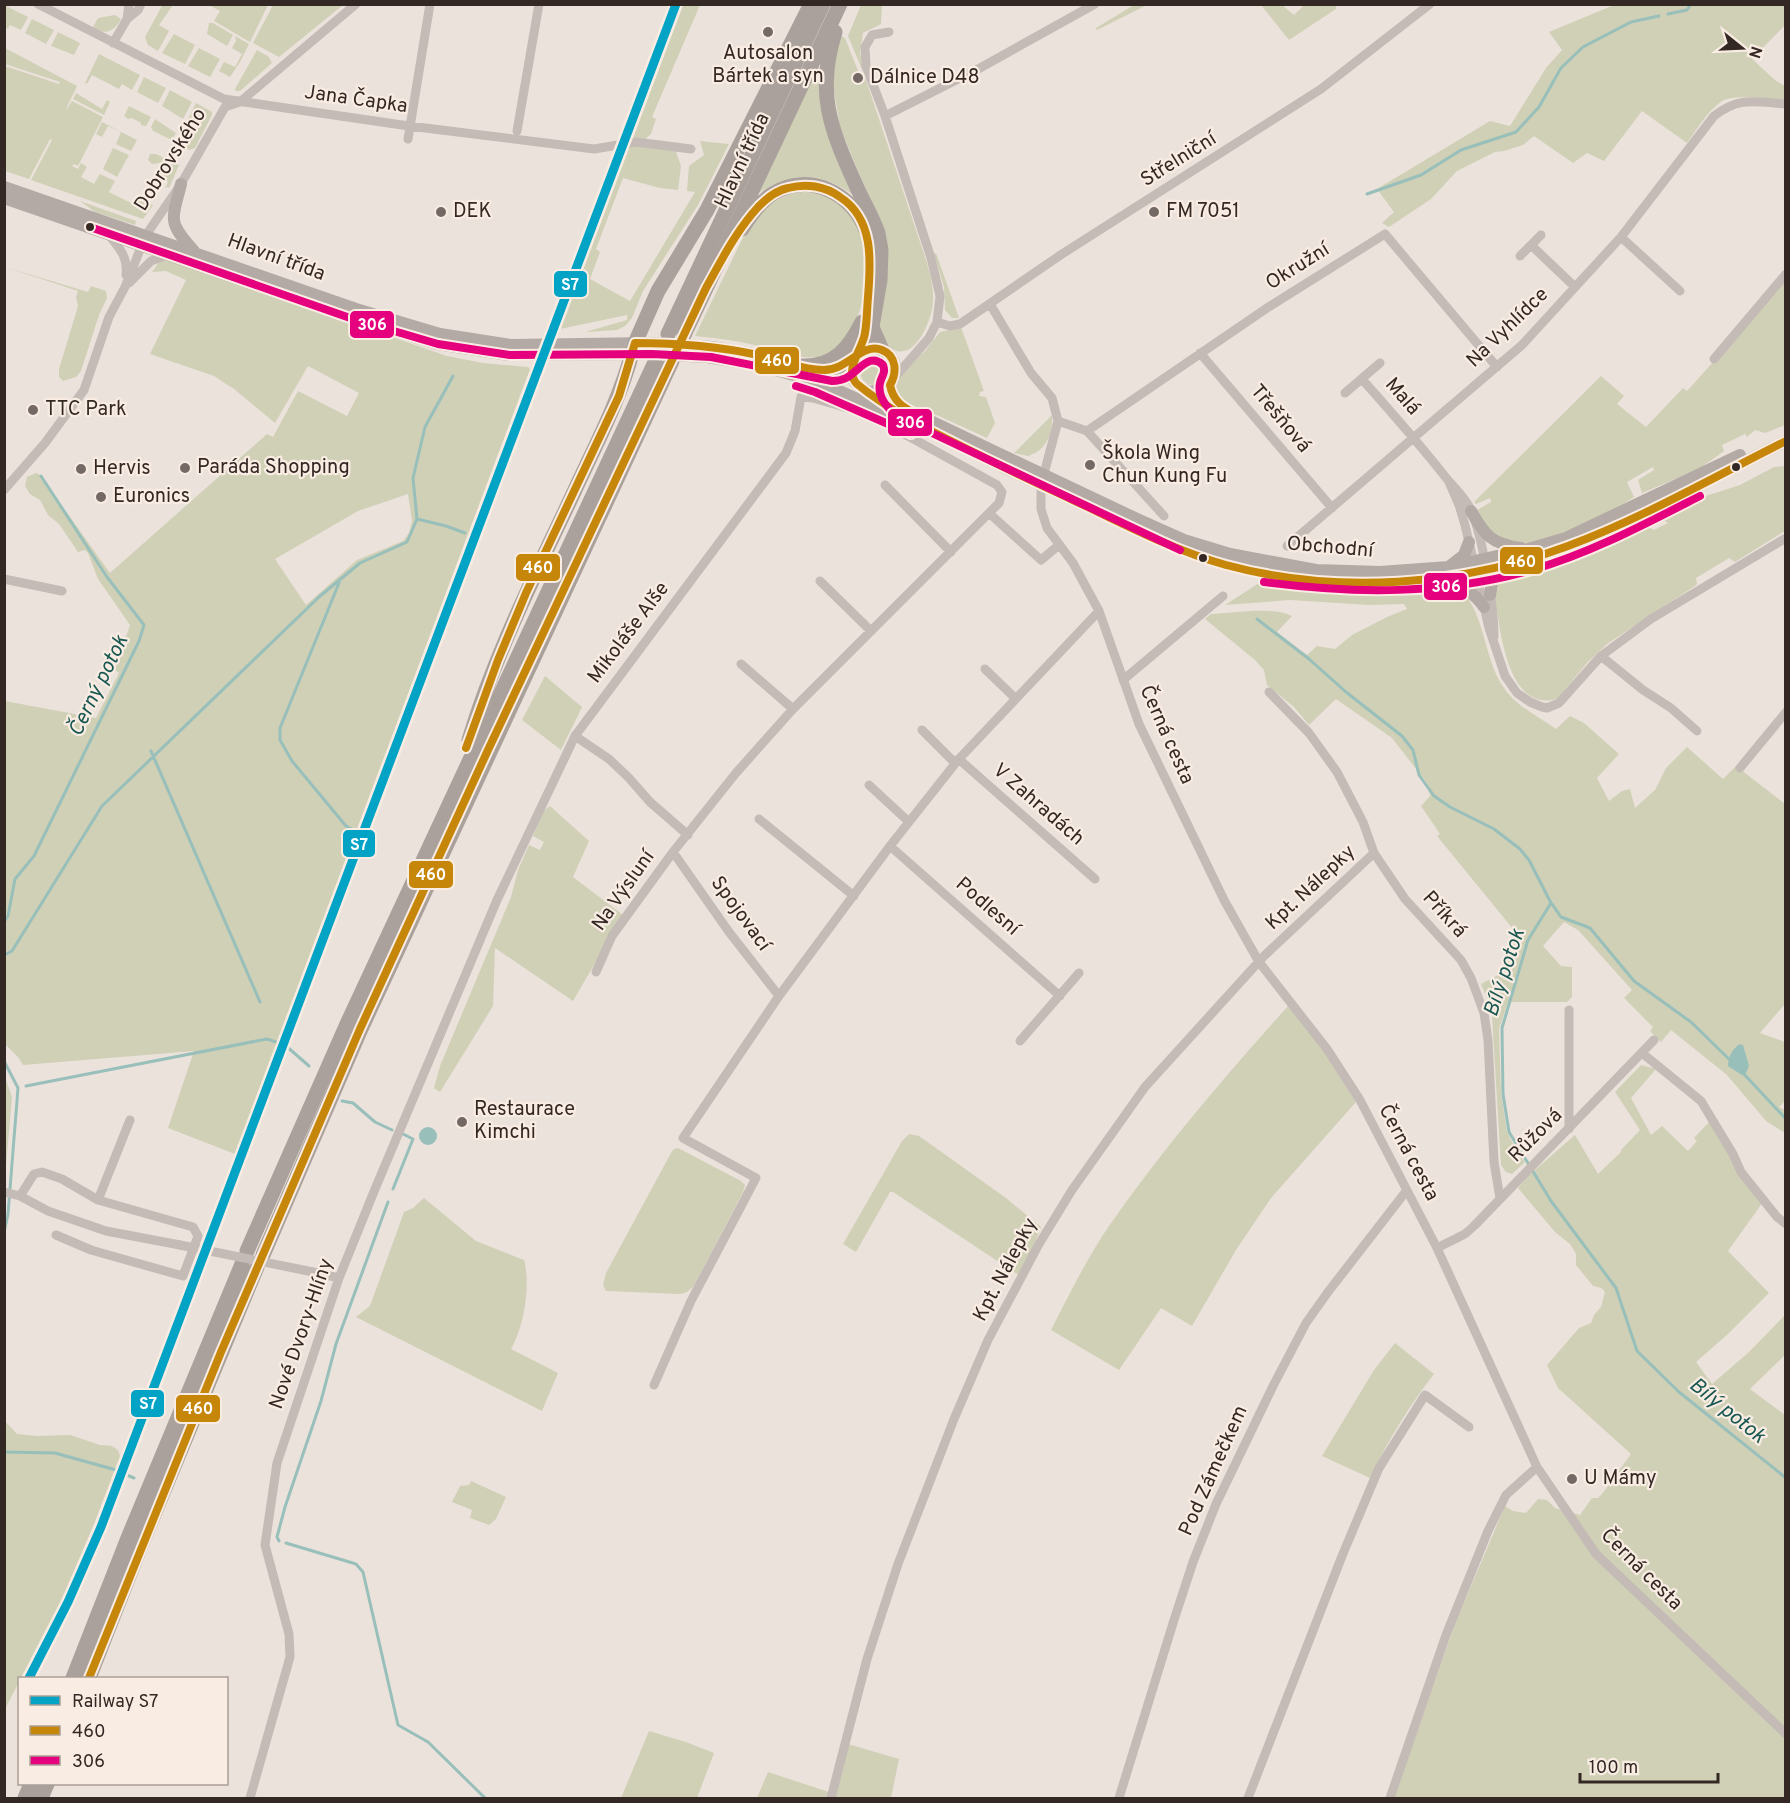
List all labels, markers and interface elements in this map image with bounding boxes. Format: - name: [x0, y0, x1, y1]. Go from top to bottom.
- north arrow: [1712, 18, 1772, 78]
- marker: Autosalon Bártek a syn: [761, 25, 775, 39]
- place label: Autosalon Bártek a syn: [712, 41, 824, 90]
- text: N: [1743, 43, 1766, 61]
- place label: Dálnice D48: [870, 65, 980, 91]
- marker: Dálnice D48: [851, 71, 865, 85]
- street label: Jana Čapka: [303, 78, 410, 120]
- street label: Dobrovského: [129, 104, 213, 216]
- street label: Hlavní třída: [710, 109, 776, 213]
- street label: Střelniční: [1136, 126, 1223, 193]
- place label: DEK: [453, 199, 492, 225]
- place label: FM 7051: [1166, 199, 1240, 225]
- marker: DEK: [434, 205, 448, 219]
- marker: FM 7051: [1147, 205, 1161, 219]
- unlabelled marker: [84, 221, 96, 233]
- street label: Hlavní třída: [223, 228, 329, 288]
- street label: Okružní: [1261, 236, 1336, 297]
- line badge: S7: [553, 270, 588, 298]
- text: S7: [561, 276, 579, 296]
- street label: Na Vyhlídce: [1461, 282, 1555, 374]
- line badge: 306: [349, 310, 395, 339]
- text: 306: [357, 316, 387, 336]
- line badge: 460: [754, 346, 800, 375]
- text: 460: [762, 352, 792, 372]
- street label: Malá: [1378, 373, 1426, 421]
- street label: Třešňová: [1244, 379, 1316, 459]
- place label: TTC Park: [45, 397, 127, 423]
- marker: TTC Park: [26, 403, 40, 417]
- line badge: 306: [887, 408, 933, 437]
- text: 306: [895, 414, 925, 434]
- place label: Škola Wing Chun Kung Fu: [1102, 439, 1227, 490]
- place label: Paráda Shopping: [197, 455, 350, 481]
- place label: Hervis: [93, 456, 151, 482]
- marker: Škola Wing Chun Kung Fu: [1083, 458, 1097, 472]
- marker: Paráda Shopping: [178, 461, 192, 475]
- unlabelled marker: [1730, 461, 1742, 473]
- marker: Hervis: [74, 462, 88, 476]
- place label: Euronics: [113, 484, 190, 510]
- marker: Euronics: [94, 490, 108, 504]
- street label: Obchodní: [1286, 531, 1376, 565]
- line badge: 460: [1499, 546, 1544, 575]
- unlabelled marker: [1197, 552, 1209, 564]
- line badge: 460: [515, 553, 561, 582]
- text: 460: [1506, 553, 1536, 573]
- text: 460: [523, 559, 553, 579]
- line badge: 306: [1423, 572, 1468, 601]
- street label: Mikoláše Alše: [582, 577, 676, 689]
- text: 306: [1431, 578, 1461, 598]
- water label: Černý potok: [62, 630, 135, 741]
- street label: Černá cesta: [1133, 681, 1201, 789]
- street label: V Zahradách: [987, 758, 1089, 852]
- line badge: S7: [342, 829, 376, 858]
- text: S7: [350, 836, 368, 856]
- street label: Kpt. Nálepky: [1261, 840, 1361, 936]
- street label: Na Výsluní: [587, 844, 662, 936]
- line badge: 460: [408, 860, 454, 889]
- text: 460: [416, 866, 446, 886]
- street label: Spojovací: [704, 871, 777, 958]
- street label: Podlesní: [949, 872, 1026, 943]
- street label: Příkrá: [1416, 886, 1472, 944]
- water label: Bílý potok: [1478, 925, 1532, 1020]
- place label: Restaurace Kimchi: [474, 1097, 575, 1146]
- street label: Černá cesta: [1372, 1099, 1446, 1206]
- street label: Růžová: [1503, 1103, 1569, 1169]
- marker: Restaurace Kimchi: [455, 1115, 469, 1129]
- street label: Kpt. Nálepky: [968, 1214, 1044, 1326]
- street label: Nové Dvory-Hlíny: [264, 1255, 340, 1413]
- water label: Bílý potok: [1683, 1372, 1771, 1450]
- line badge: S7: [130, 1389, 165, 1418]
- line badge: 460: [175, 1394, 221, 1423]
- text: S7: [139, 1395, 157, 1415]
- text: 460: [183, 1400, 213, 1420]
- street label: Pod Zámečkem: [1174, 1402, 1254, 1540]
- place label: U Mámy: [1584, 1466, 1657, 1492]
- marker: U Mámy: [1565, 1472, 1579, 1486]
- street label: Černá cesta: [1594, 1522, 1689, 1617]
- legend: [18, 1677, 228, 1785]
- text: Railway S7: [72, 1691, 158, 1714]
- text: 460: [72, 1721, 105, 1744]
- scale bar: [1580, 1746, 1718, 1784]
- text: 306: [72, 1751, 105, 1774]
- text: 100 m: [1589, 1757, 1638, 1780]

